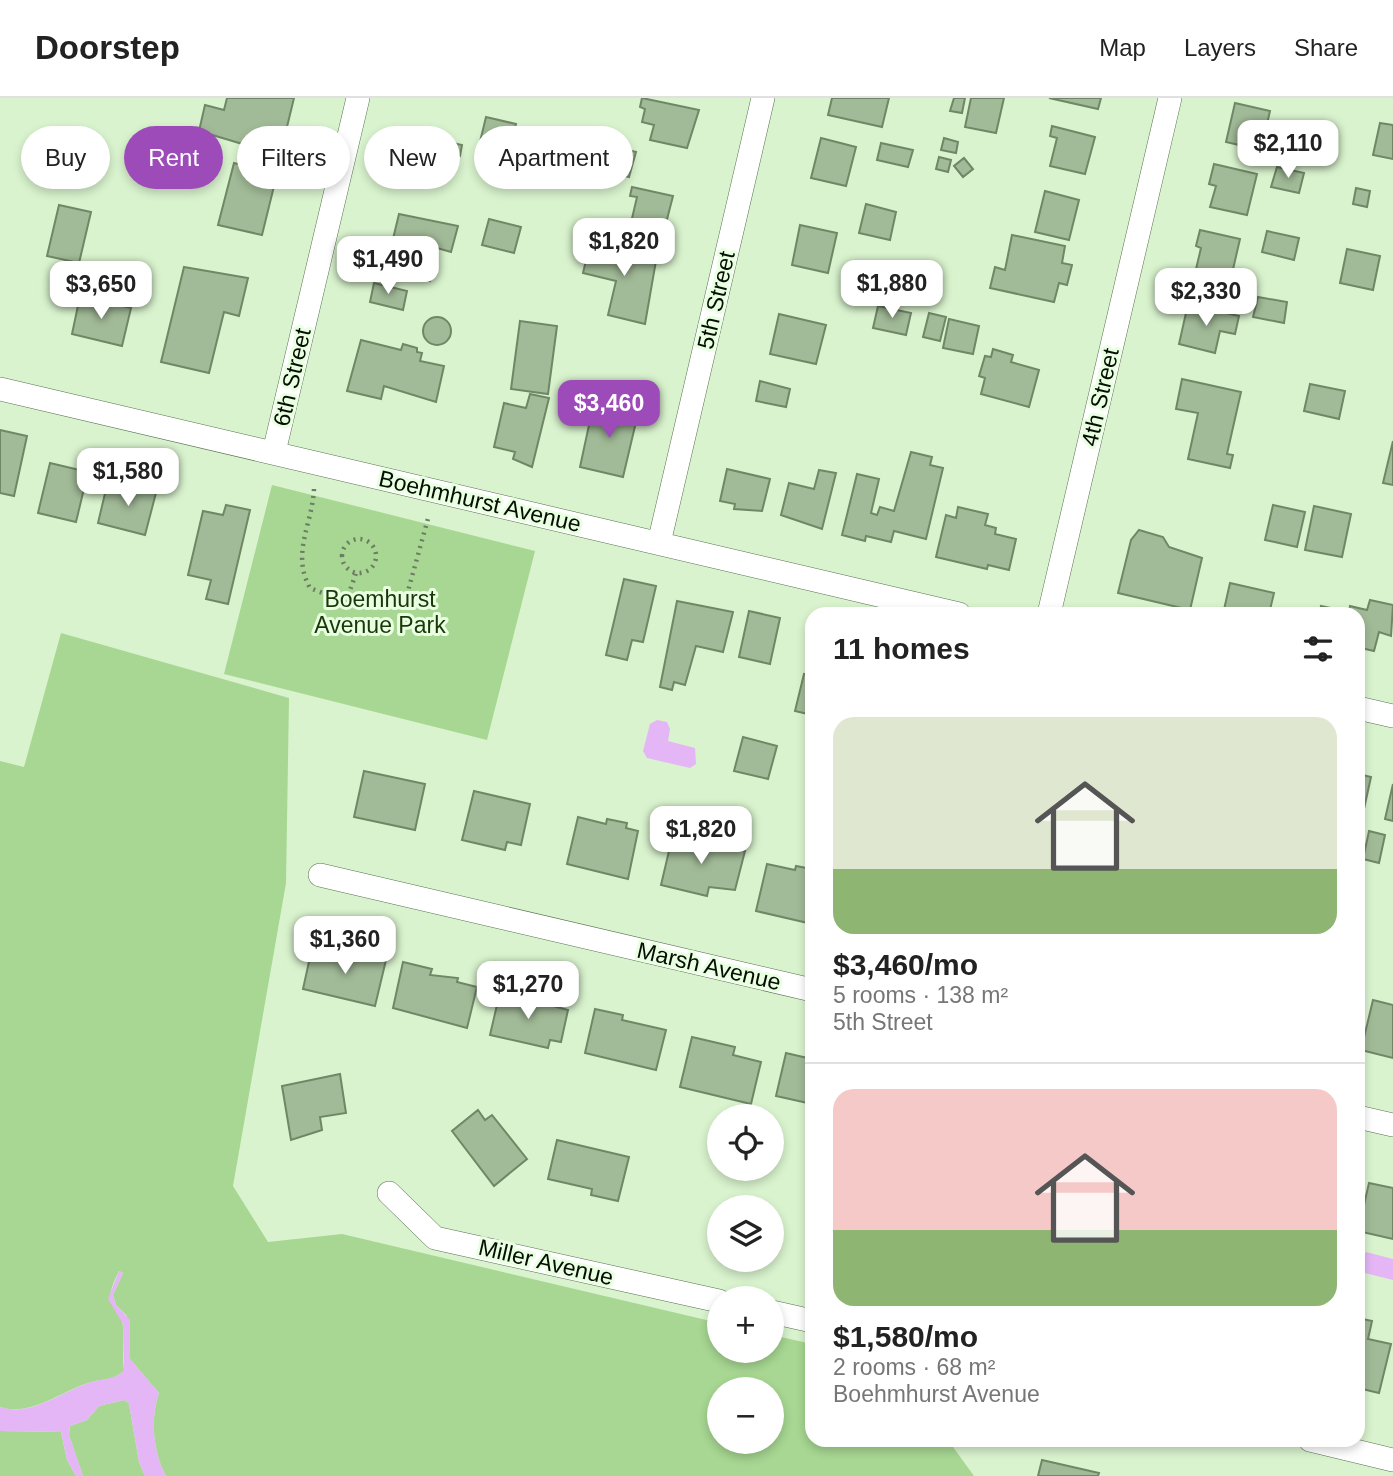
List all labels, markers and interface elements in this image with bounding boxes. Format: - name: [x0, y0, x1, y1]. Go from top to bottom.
- text: Doorstep: [35, 29, 180, 66]
- text: Map: [1099, 34, 1146, 61]
- text: Layers: [1184, 34, 1256, 61]
- text: Share: [1294, 34, 1358, 61]
- pin: $2,110: [1231, 120, 1345, 180]
- chip: Buy: [21, 126, 110, 189]
- chip: Rent: [124, 126, 223, 189]
- chip: Filters: [237, 126, 350, 189]
- chip: New: [364, 126, 460, 189]
- chip: Apartment: [474, 126, 633, 189]
- text: $2,110: [1253, 130, 1323, 156]
- pin: $1,820: [567, 218, 681, 278]
- text: $1,820: [589, 228, 659, 254]
- pin: $1,490: [331, 236, 445, 296]
- text: $1,490: [353, 246, 423, 272]
- street label: 5th Street: [692, 248, 740, 352]
- pin: $1,880: [835, 260, 949, 320]
- pin: $3,650: [44, 262, 158, 321]
- pin: $2,330: [1149, 268, 1263, 328]
- text: $1,880: [857, 270, 927, 296]
- text: $3,650: [66, 271, 136, 297]
- text: $2,330: [1171, 278, 1241, 304]
- street label: 6th Street: [268, 325, 316, 429]
- street label: 4th Street: [1076, 345, 1124, 449]
- pin: $3,460: [552, 380, 666, 440]
- text: $3,460: [574, 390, 644, 416]
- pin: $1,580: [71, 448, 185, 508]
- text: $1,580: [93, 458, 163, 484]
- street label: Boehmhurst Avenue: [376, 465, 584, 537]
- park label: Boemhurst Avenue Park: [314, 586, 446, 638]
- icon: filters: [1299, 630, 1337, 668]
- text: 11 homes: [833, 632, 970, 665]
- icon: home: [1022, 763, 1148, 889]
- pin: $1,820: [644, 806, 758, 866]
- text: $1,820: [666, 816, 736, 842]
- pin: $1,360: [288, 916, 402, 976]
- text: $1,360: [310, 926, 380, 952]
- street label: Marsh Avenue: [635, 937, 783, 995]
- text: $3,460/mo: [833, 948, 978, 981]
- pin: $1,270: [471, 962, 585, 1021]
- text: $1,270: [493, 971, 563, 997]
- text: 5 rooms · 138 m²: [833, 982, 1008, 1008]
- text: 5th Street: [833, 1009, 933, 1035]
- map controls: [707, 1104, 784, 1454]
- button: locate: [707, 1104, 784, 1181]
- icon: home: [1022, 1135, 1148, 1261]
- button: layers: [707, 1195, 784, 1272]
- street label: Miller Avenue: [476, 1234, 616, 1290]
- button: +: [707, 1286, 784, 1363]
- text: $1,580/mo: [833, 1320, 978, 1353]
- text: 2 rooms · 68 m²: [833, 1354, 995, 1380]
- button: −: [707, 1377, 784, 1454]
- text: Boehmhurst Avenue: [833, 1381, 1040, 1407]

